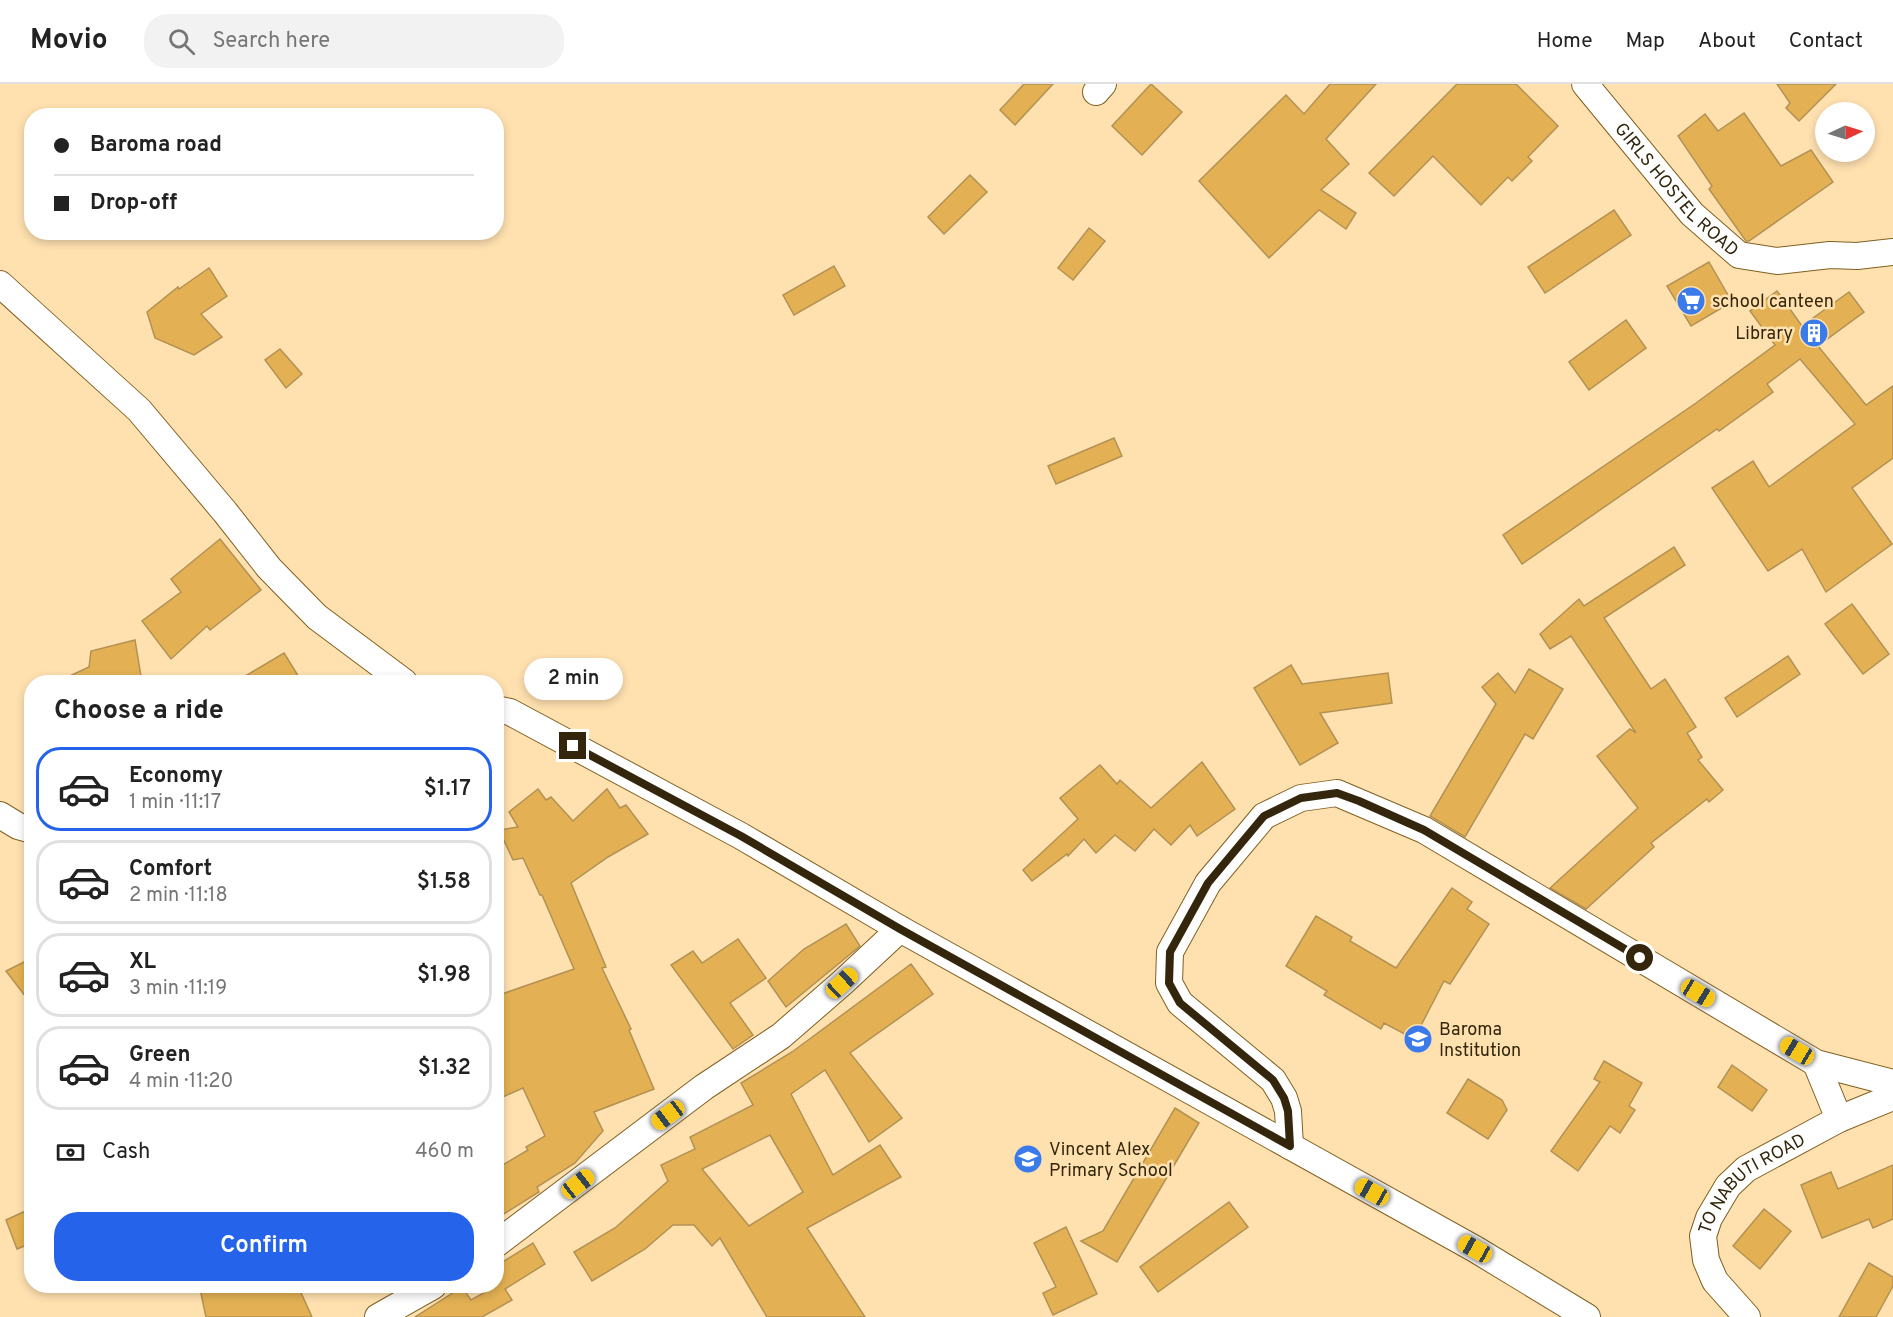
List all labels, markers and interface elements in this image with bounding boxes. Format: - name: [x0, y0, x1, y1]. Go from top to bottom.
- search box: [144, 14, 564, 68]
- text: Movio: [30, 23, 108, 59]
- icon: search: [165, 25, 198, 58]
- text: Search here: [213, 28, 330, 55]
- text: Home: [1537, 28, 1593, 55]
- text: Map: [1626, 28, 1665, 55]
- text: About: [1698, 28, 1756, 55]
- text: Contact: [1789, 28, 1863, 55]
- north arrow: [1815, 102, 1875, 162]
- map controls: [1815, 102, 1875, 162]
- street label: GIRLS HOSTEL ROAD: [1609, 119, 1743, 262]
- text: Baroma road: [90, 132, 222, 159]
- text: Drop-off: [90, 190, 177, 217]
- supermarket icon: school canteen: [1675, 285, 1707, 317]
- place label: school canteen: [1712, 291, 1834, 314]
- building icon: Library: [1798, 317, 1830, 349]
- place label: Library: [1735, 323, 1793, 346]
- callout: 2 min: [524, 659, 622, 701]
- text: 2 min: [548, 666, 599, 692]
- text: Choose a ride: [54, 694, 224, 728]
- route end: [559, 732, 586, 759]
- icon: car: [57, 762, 111, 816]
- text: Economy: [129, 763, 223, 790]
- text: $1.17: [424, 776, 471, 803]
- text: 1 min · 11:17: [129, 790, 221, 816]
- icon: car: [57, 855, 111, 909]
- text: Comfort: [129, 856, 212, 883]
- text: $1.58: [417, 869, 471, 896]
- text: 2 min · 11:18: [129, 883, 228, 909]
- route start: [1626, 944, 1653, 971]
- icon: car: [57, 948, 111, 1002]
- text: XL: [129, 949, 156, 976]
- text: $1.98: [417, 962, 471, 989]
- car: [823, 964, 861, 1002]
- text: 3 min · 11:19: [129, 976, 227, 1002]
- car: [1678, 976, 1718, 1010]
- place label: Baroma Institution: [1439, 1019, 1521, 1063]
- school or university icon: Baroma Institution: [1402, 1023, 1434, 1055]
- car: [1777, 1034, 1817, 1068]
- icon: car: [57, 1041, 111, 1095]
- text: Green: [129, 1042, 191, 1069]
- text: $1.32: [418, 1055, 471, 1082]
- text: 4 min · 11:20: [129, 1069, 233, 1095]
- car: [648, 1097, 688, 1133]
- street label: TO NABUTI ROAD: [1694, 1129, 1810, 1237]
- icon: cash: [54, 1136, 87, 1169]
- text: Cash: [102, 1139, 151, 1166]
- text: 460 m: [415, 1139, 474, 1165]
- place label: Vincent Alex Primary School: [1049, 1139, 1173, 1183]
- school or university icon: Vincent Alex Primary School: [1012, 1143, 1044, 1175]
- car: [558, 1166, 598, 1202]
- car: [1352, 1175, 1392, 1209]
- button: Confirm: [54, 1212, 474, 1281]
- car: [1455, 1232, 1495, 1266]

